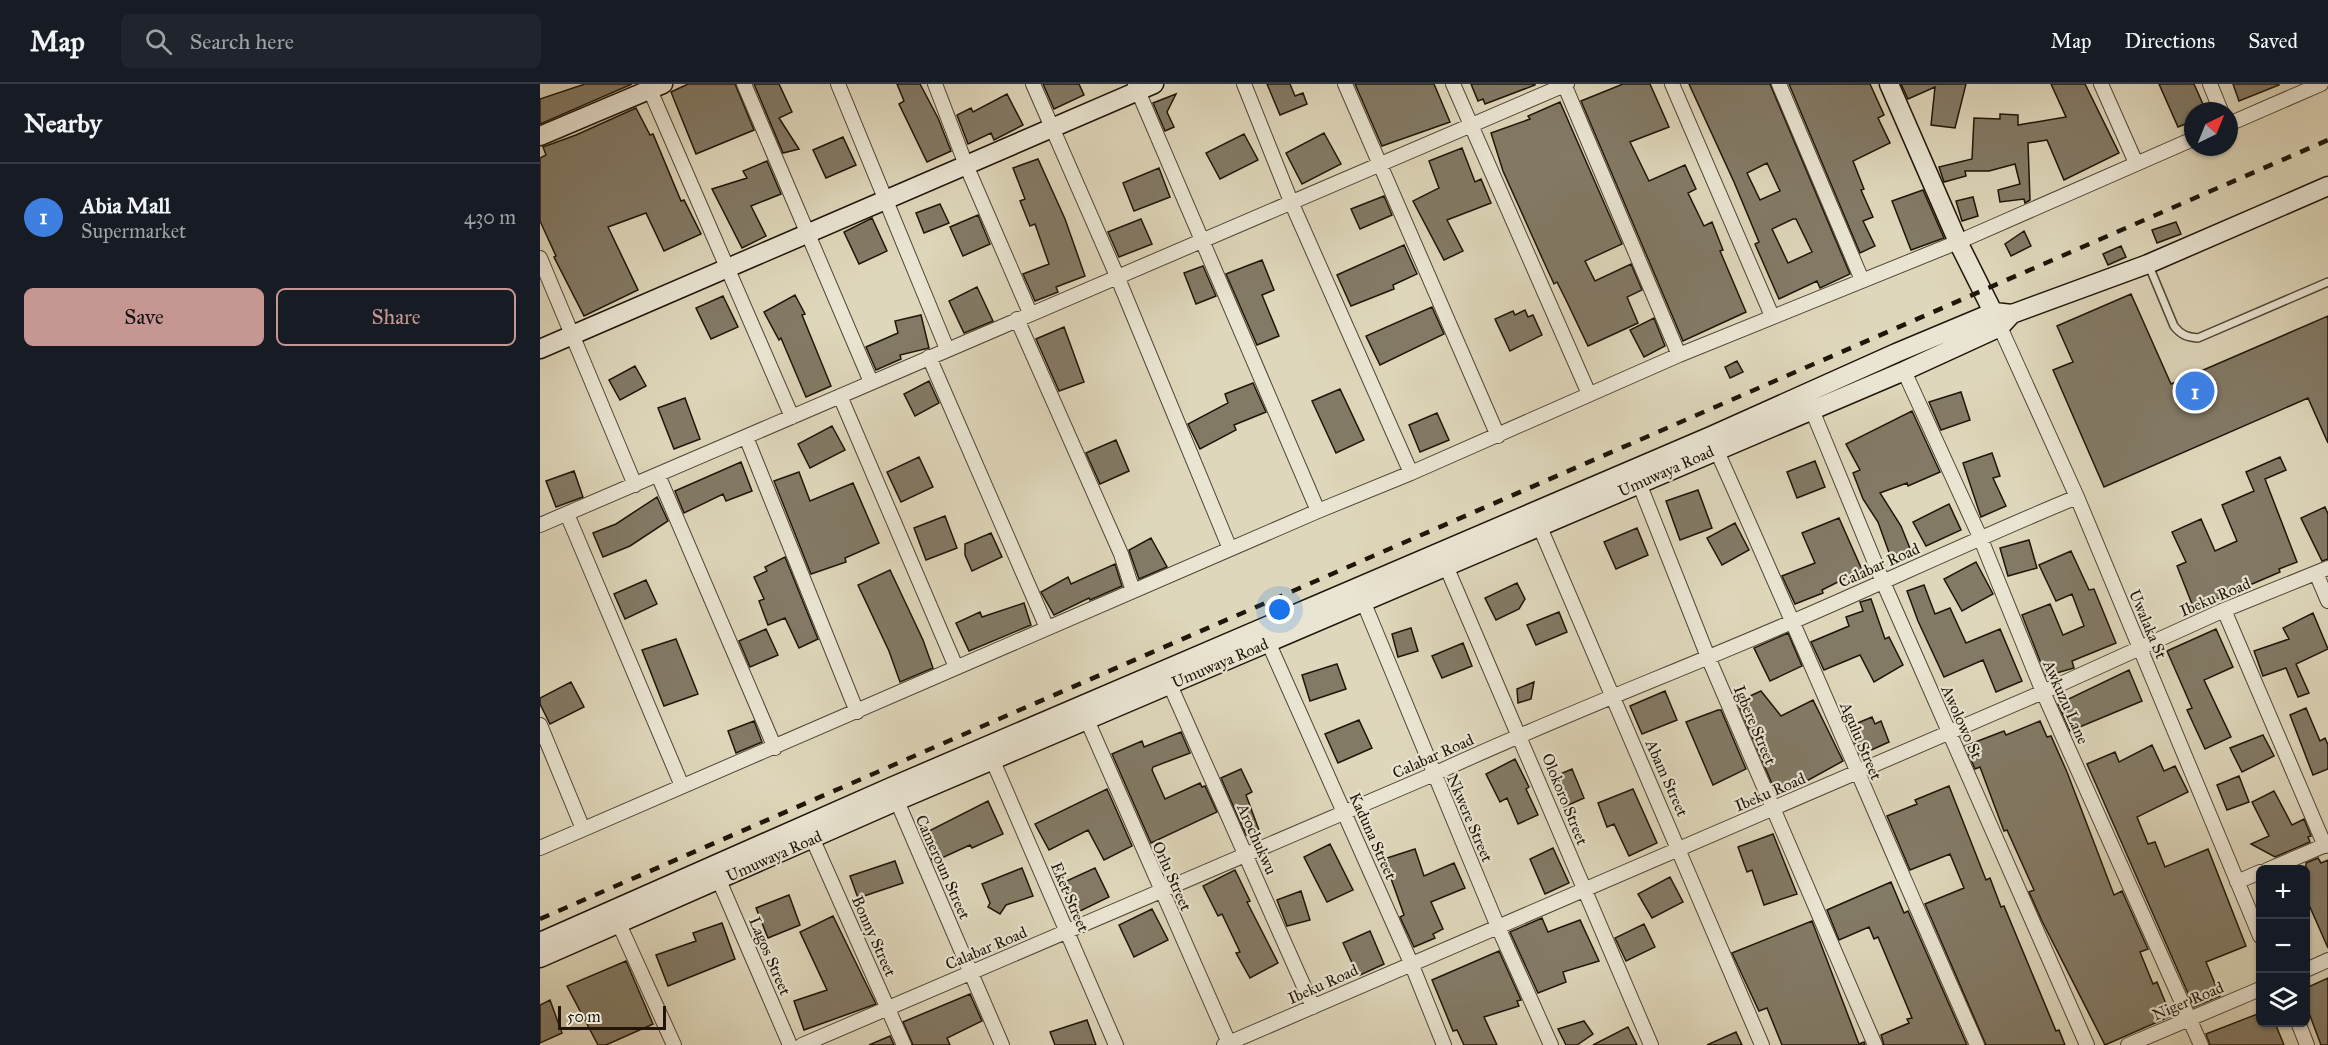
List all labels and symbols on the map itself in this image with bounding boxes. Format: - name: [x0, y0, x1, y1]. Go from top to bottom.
- north arrow: [2184, 102, 2238, 156]
- pin: 1: [2176, 368, 2214, 414]
- street label: Umuwaya Road: [1615, 441, 1717, 501]
- street label: Calabar Road: [1835, 539, 1923, 591]
- street label: Ibeku Road: [2177, 574, 2253, 620]
- street label: Uwalaka St: [2125, 587, 2171, 662]
- your location: [1265, 595, 1294, 624]
- street label: Umuwaya Road: [1169, 634, 1271, 692]
- street label: Awkuzu Lane: [2039, 656, 2093, 747]
- street label: Igbere Street: [1729, 682, 1780, 768]
- street label: Awolowo St: [1937, 682, 1987, 762]
- street label: Agulu Street: [1835, 698, 1886, 784]
- street label: Calabar Road: [1389, 730, 1477, 782]
- street label: Abam Street: [1641, 736, 1692, 820]
- street label: Olokoro Street: [1538, 750, 1592, 848]
- street label: Ibeku Road: [1732, 769, 1808, 815]
- street label: Nkwere Street: [1443, 771, 1497, 865]
- street label: Kaduna Street: [1345, 790, 1401, 883]
- street label: Arochukwu: [1233, 800, 1281, 878]
- street label: Cameroun Street: [912, 812, 975, 922]
- street label: Umuwaya Road: [723, 826, 825, 886]
- street label: Orlu Street: [1148, 838, 1196, 914]
- street label: Eket Street: [1047, 859, 1093, 935]
- street label: Bonny Street: [848, 893, 900, 980]
- street label: Lagos Street: [744, 914, 795, 999]
- street label: Calabar Road: [942, 922, 1030, 974]
- street label: Ibeku Road: [1285, 960, 1361, 1008]
- street label: Niger Road: [2150, 977, 2227, 1025]
- scale bar: [558, 1003, 666, 1030]

